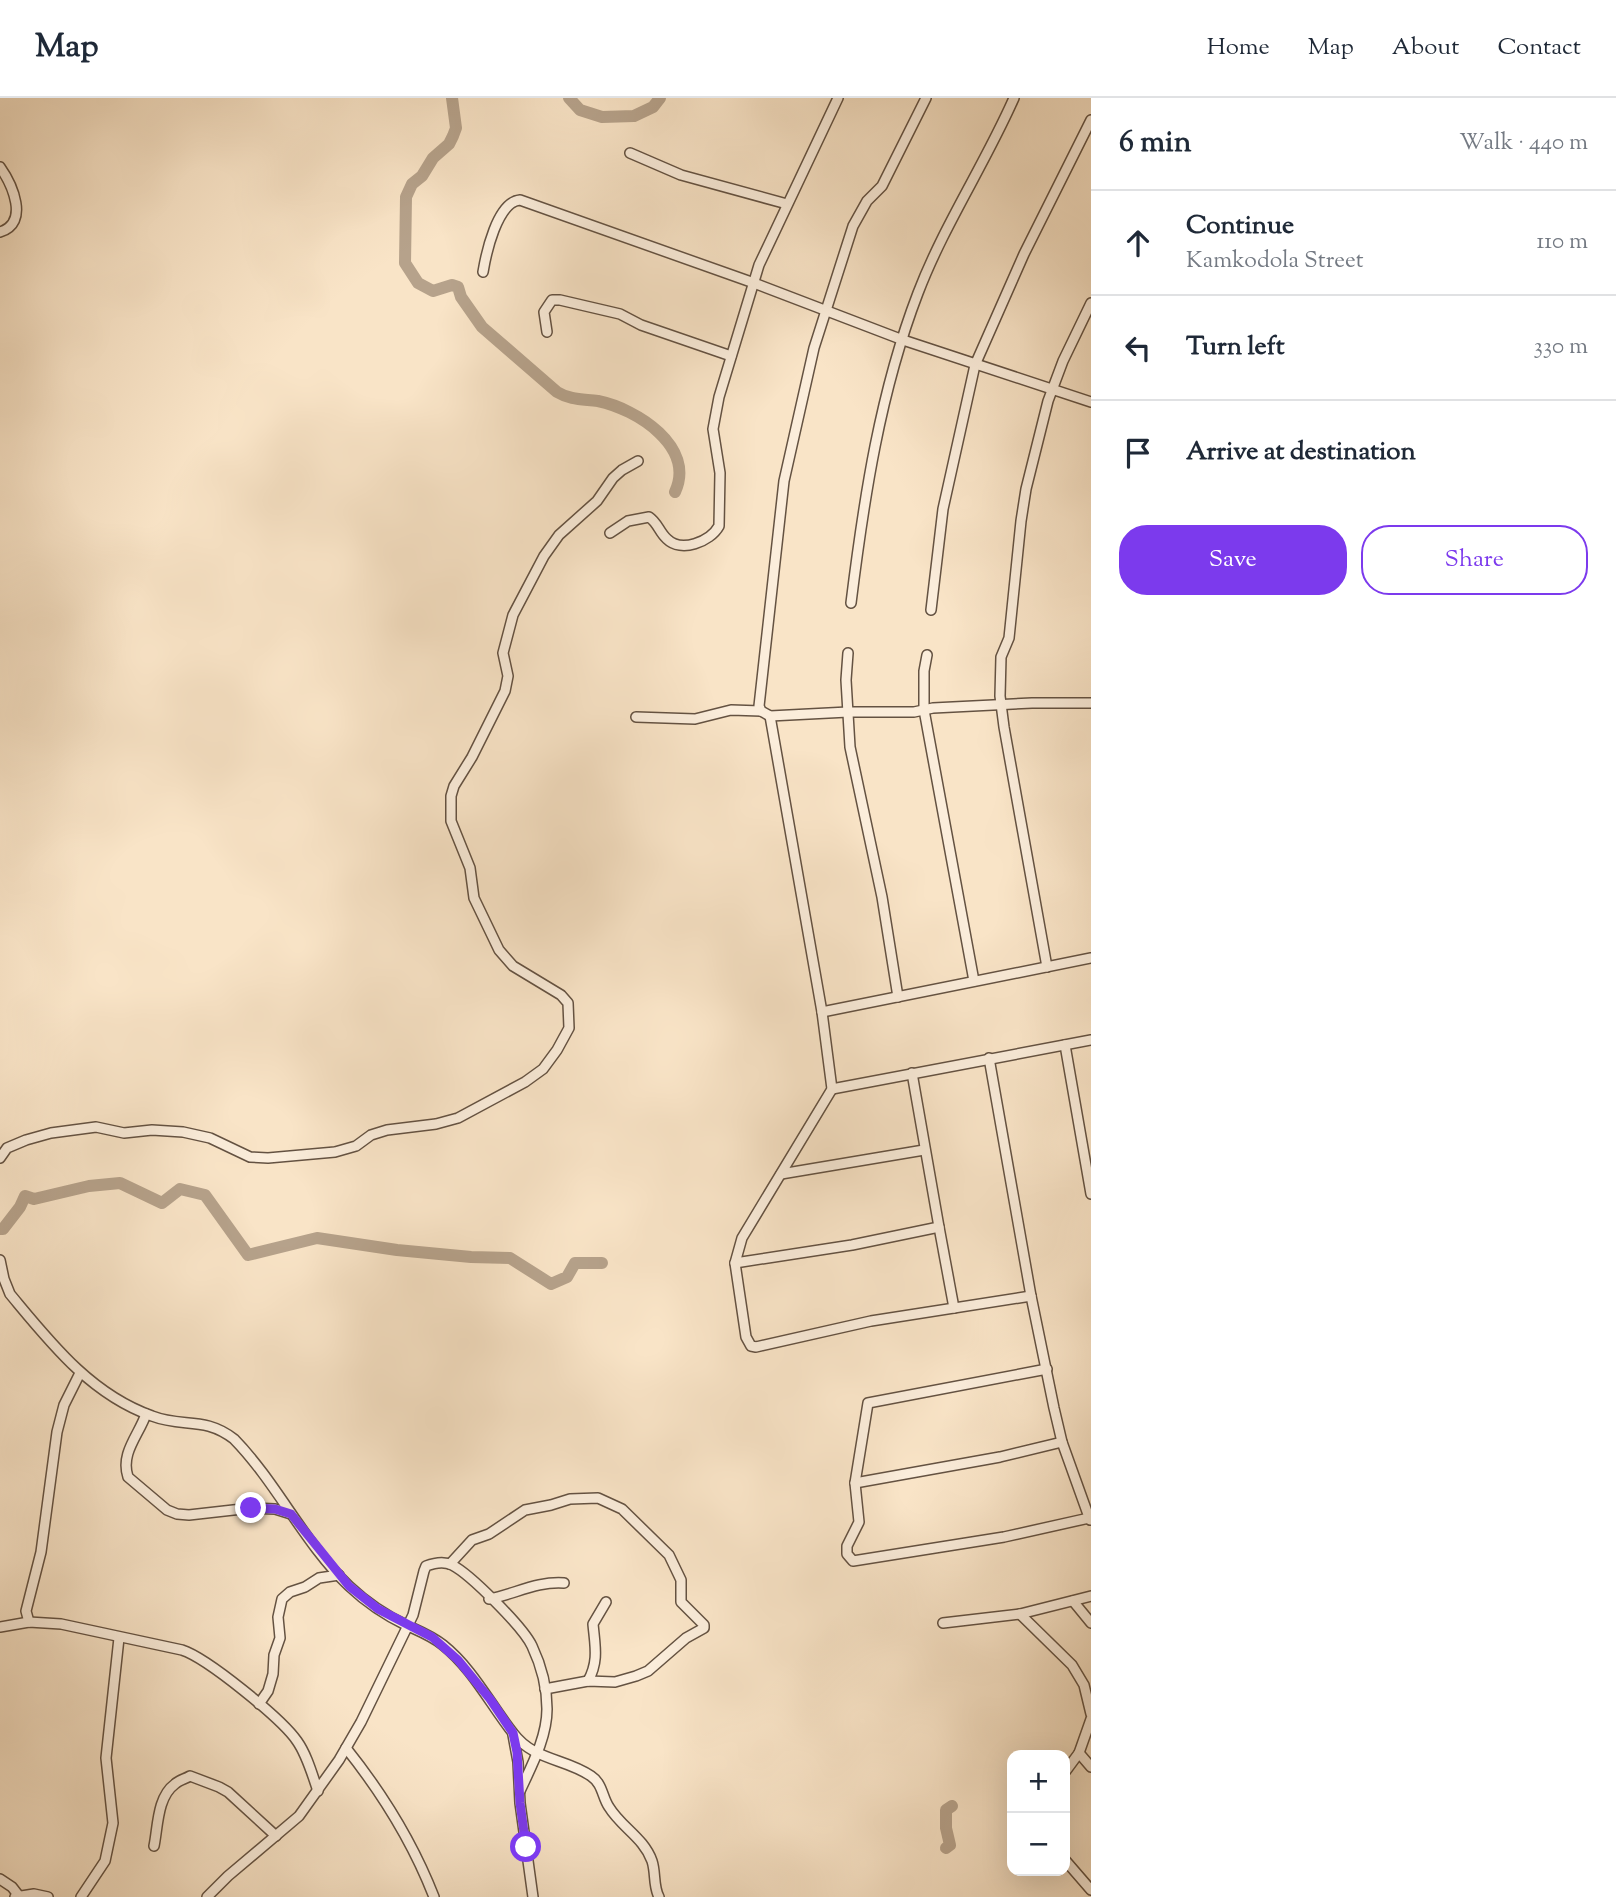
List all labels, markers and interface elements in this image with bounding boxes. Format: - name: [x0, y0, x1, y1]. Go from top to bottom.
- text: Map: [35, 24, 99, 72]
- text: Home: [1207, 31, 1270, 65]
- text: Map: [1308, 31, 1354, 65]
- text: About: [1392, 31, 1459, 65]
- text: Contact: [1497, 31, 1581, 65]
- text: 6 min: [1119, 122, 1191, 165]
- text: Walk · 440 m: [1459, 127, 1588, 160]
- text: Continue: [1186, 208, 1294, 245]
- icon: ahead: [1119, 224, 1157, 262]
- text: 110 m: [1537, 226, 1588, 259]
- text: Kamkodola Street: [1186, 245, 1364, 278]
- icon: left: [1119, 329, 1157, 367]
- text: Turn left: [1186, 329, 1285, 366]
- text: 330 m: [1534, 331, 1588, 364]
- icon: arrive: [1119, 434, 1157, 472]
- text: Arrive at destination: [1186, 434, 1416, 471]
- button: Save: [1119, 525, 1347, 595]
- button: Share: [1361, 525, 1588, 595]
- route end: [235, 1492, 266, 1523]
- map controls: [1007, 1750, 1070, 1876]
- button: +: [1007, 1750, 1070, 1813]
- button: −: [1007, 1813, 1070, 1876]
- route start: [510, 1831, 541, 1862]

